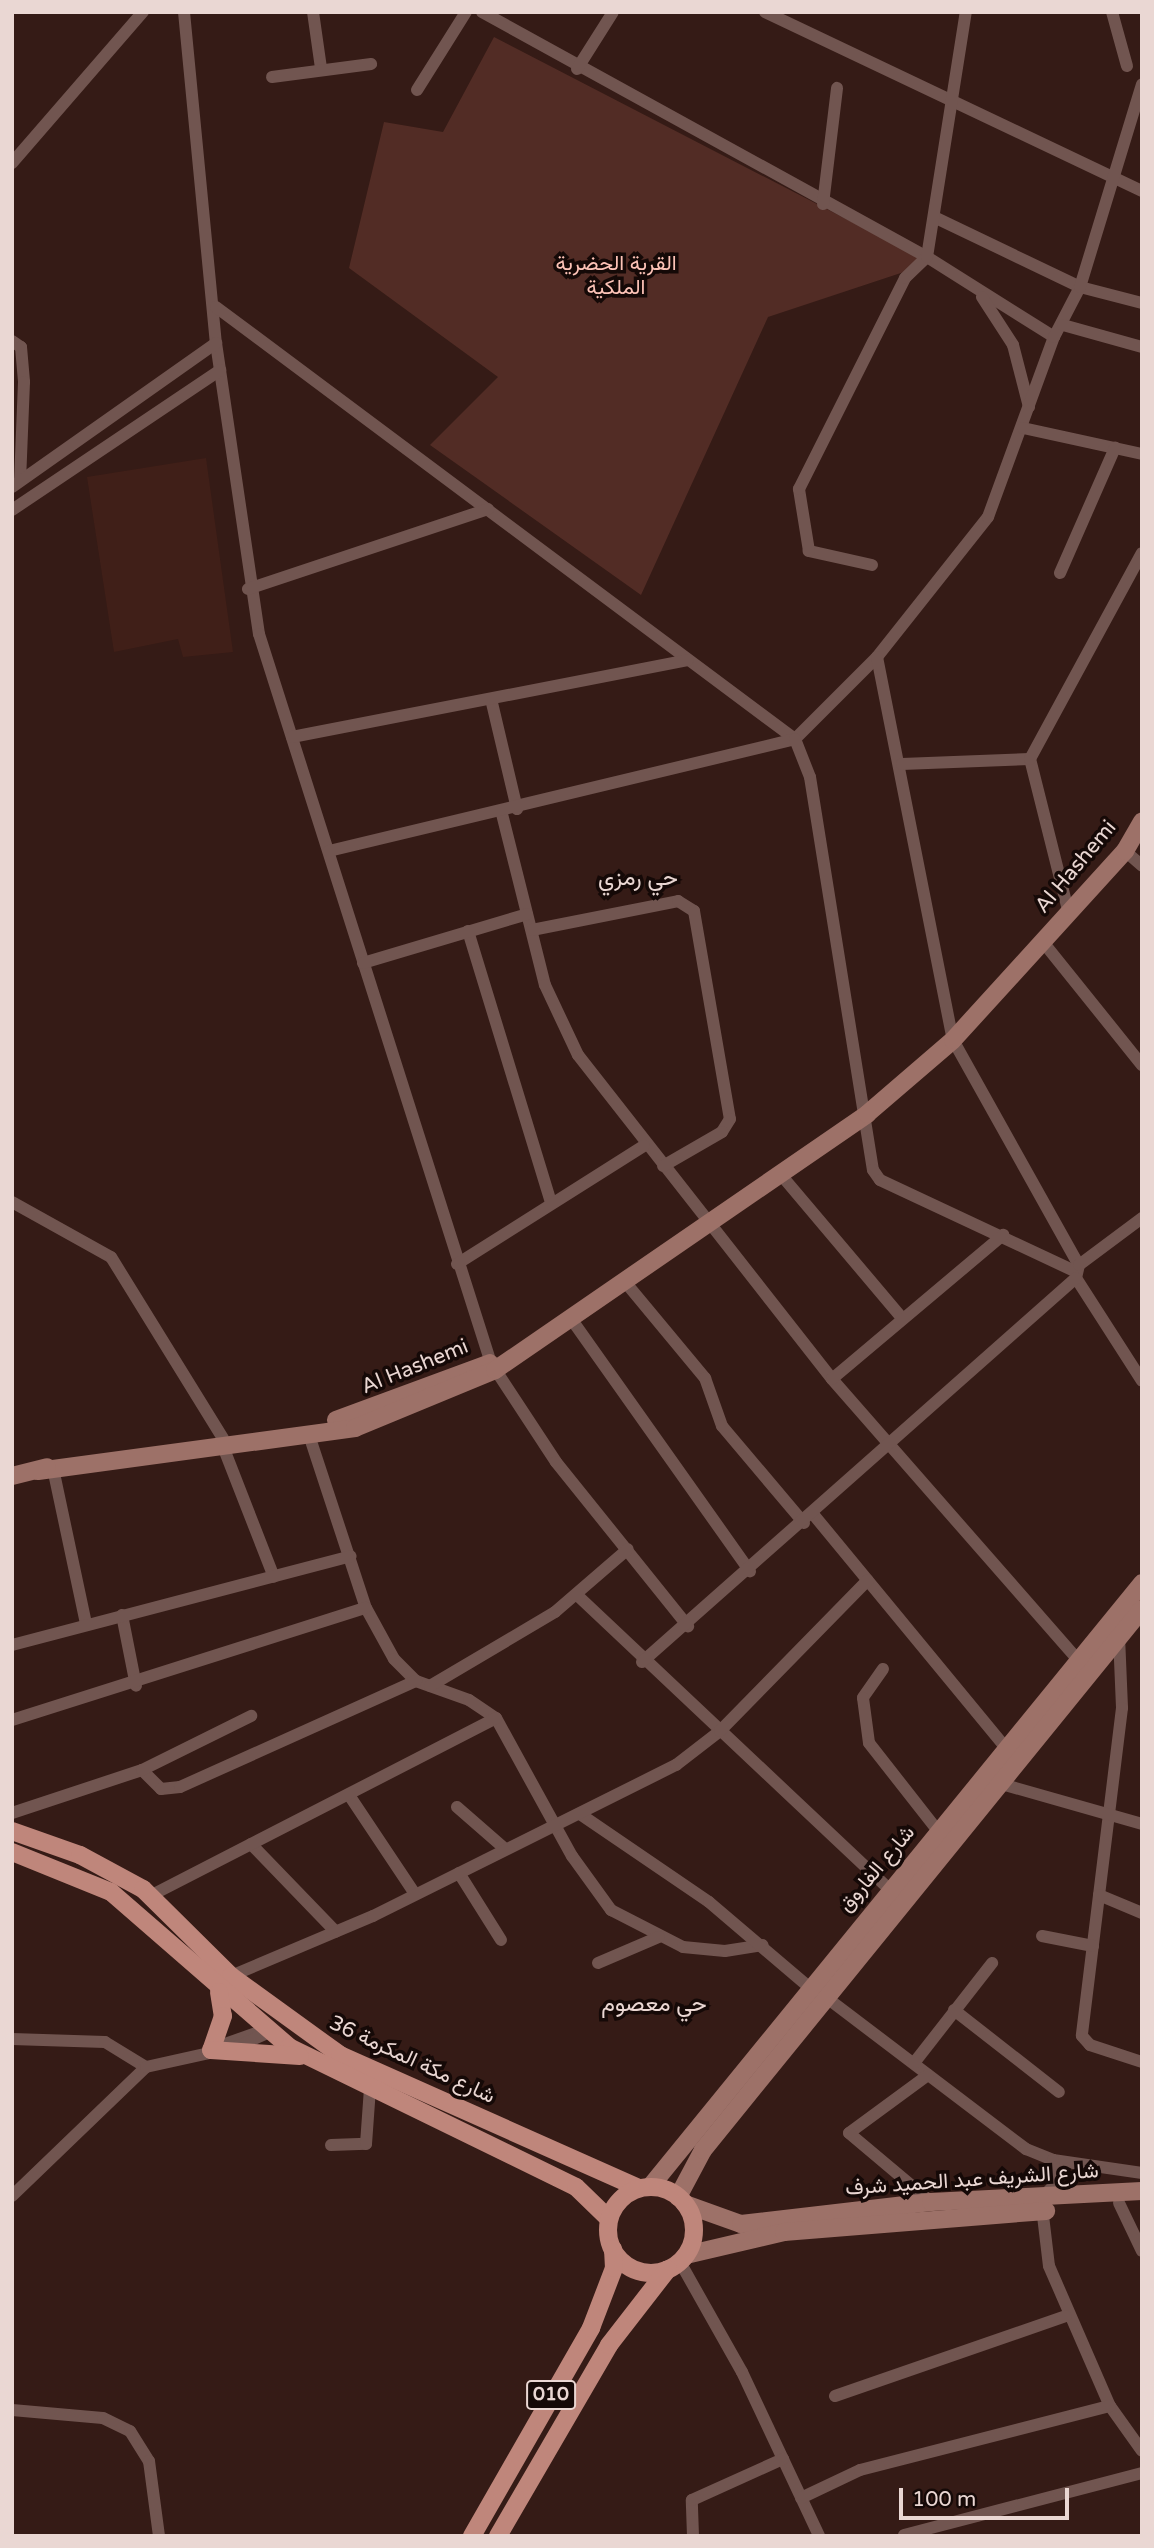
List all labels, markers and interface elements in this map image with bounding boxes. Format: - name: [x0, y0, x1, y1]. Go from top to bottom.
- park label: القرية الحضرية الملكية: [555, 251, 677, 301]
- street label: Al Hashemi: [1030, 816, 1122, 918]
- district label: حي رمزي: [598, 864, 678, 892]
- street label: Al Hashemi: [358, 1334, 472, 1400]
- street label: شارع الفاروق: [834, 1821, 920, 1917]
- district label: حي معصوم: [601, 1990, 707, 2018]
- street label: شارع مكة المكرمة 36: [325, 2011, 499, 2109]
- street label: شارع الشريف عبد الحميد شرف: [845, 2159, 1099, 2201]
- road number: 010: [525, 2380, 577, 2410]
- scale bar: [902, 2474, 1072, 2518]
- text: 100 m: [912, 2487, 976, 2512]

